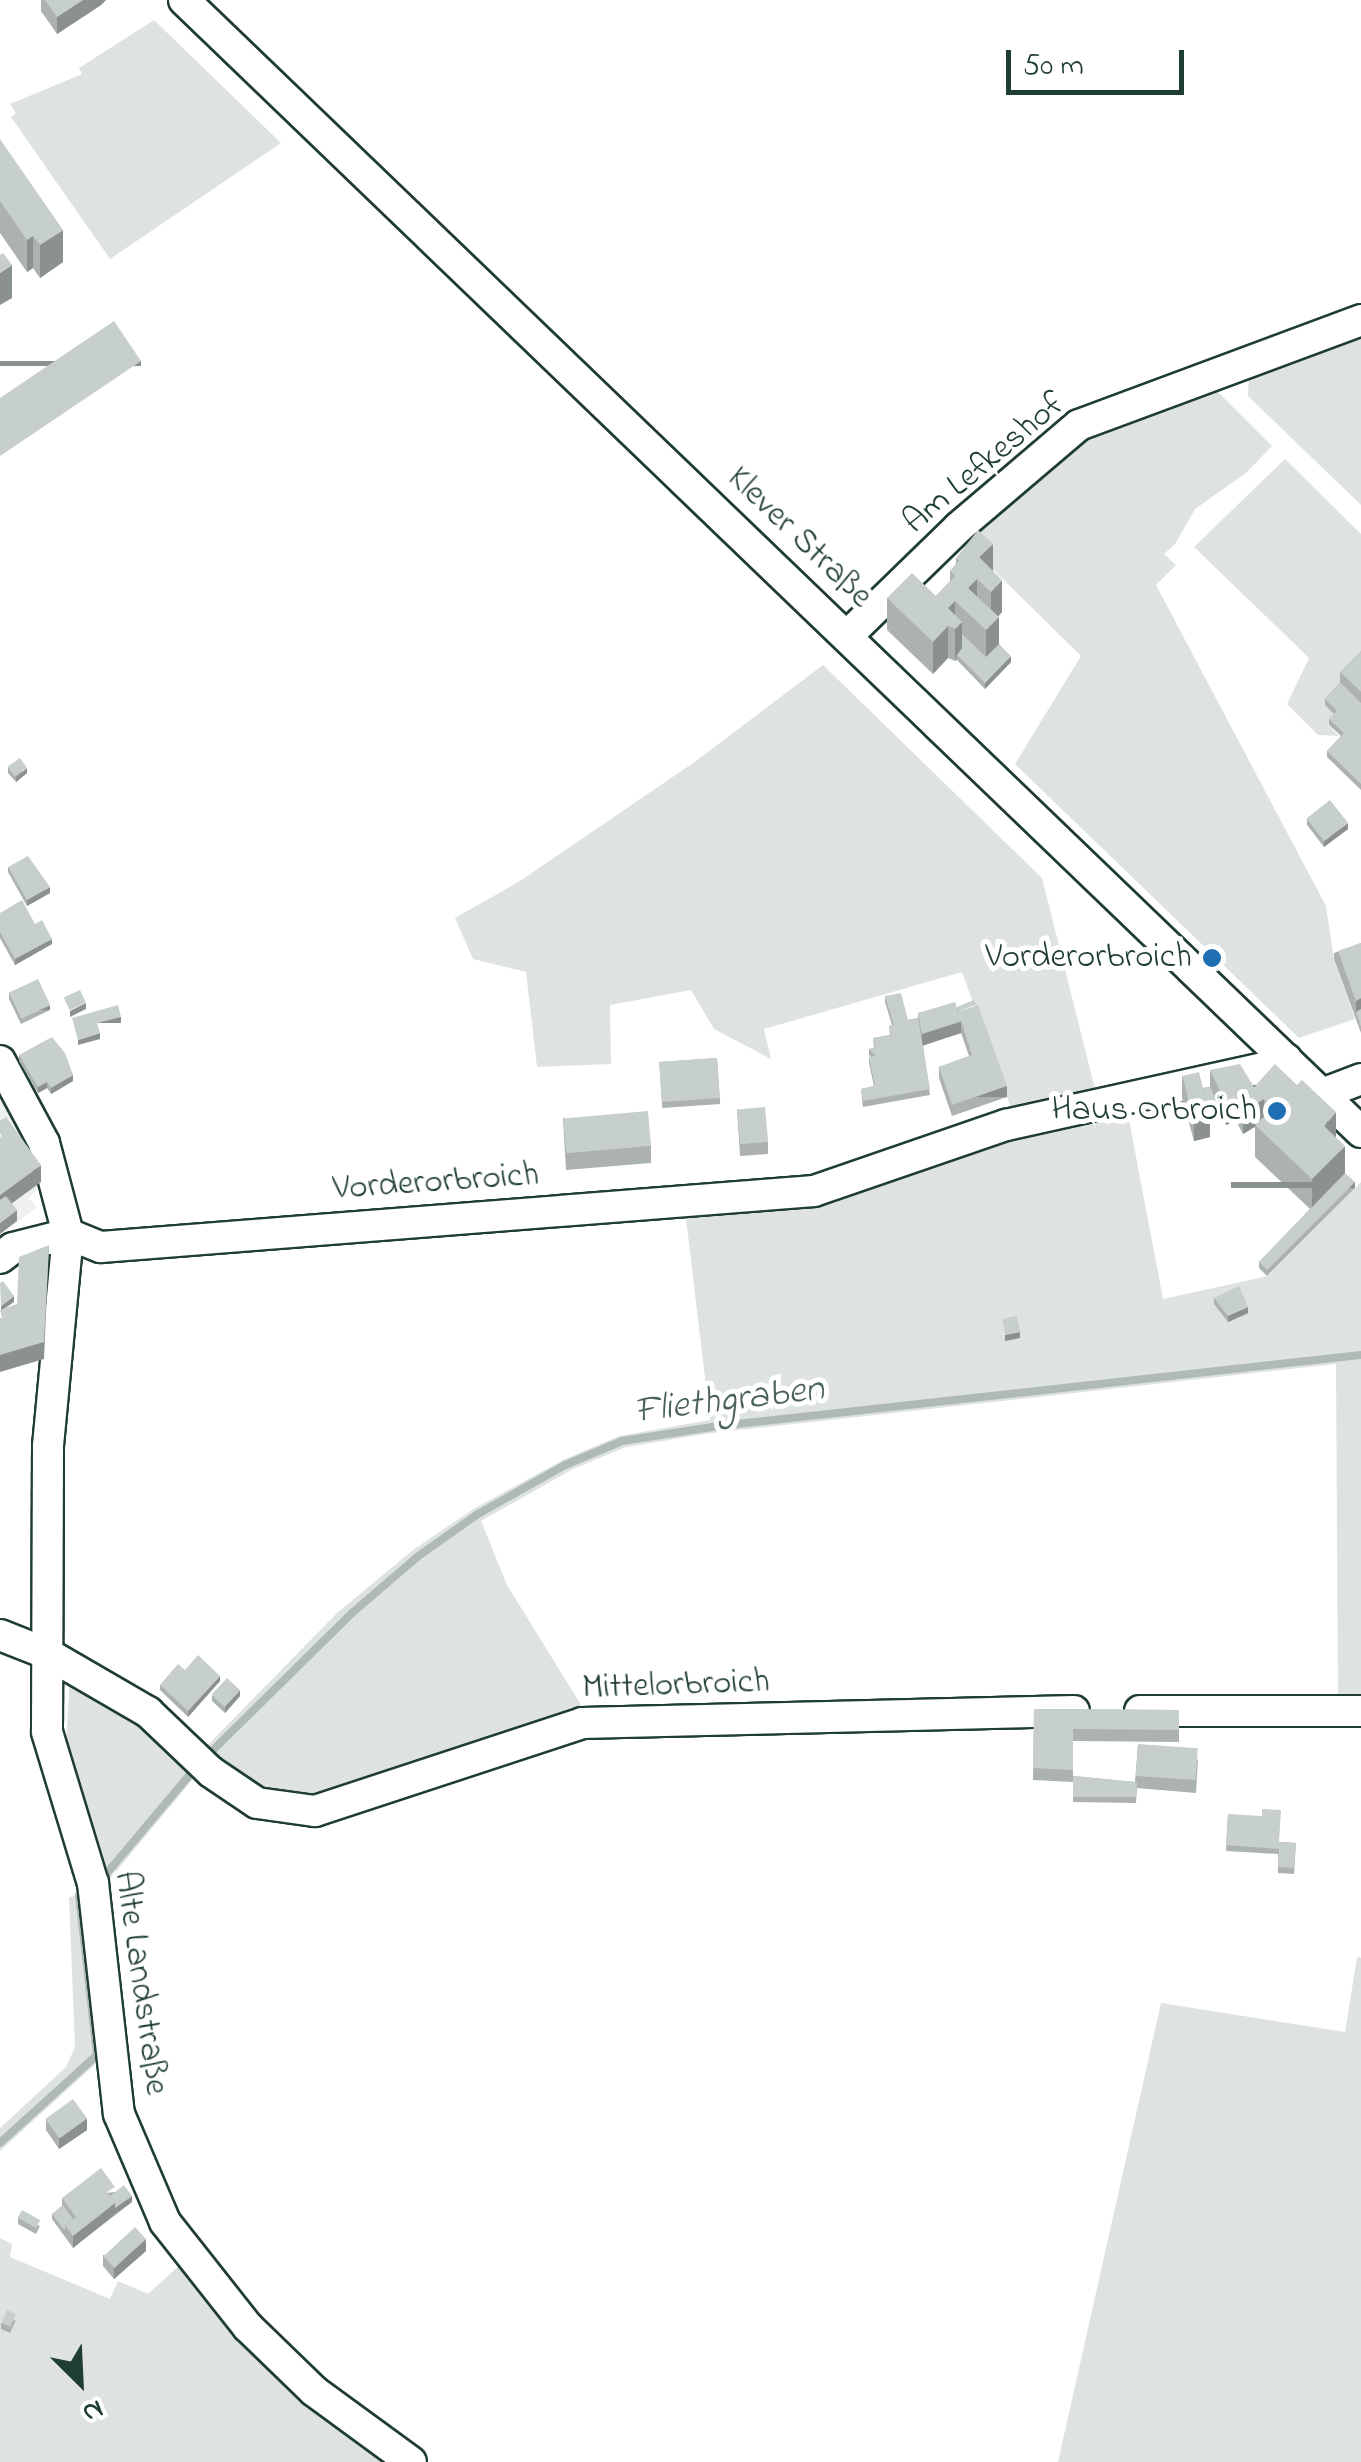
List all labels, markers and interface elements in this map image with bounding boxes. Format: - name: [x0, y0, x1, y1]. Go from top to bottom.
- scale bar: [1011, 30, 1188, 92]
- text: 50 m: [1023, 45, 1084, 89]
- street label: Am Lefkeshof: [895, 384, 1075, 544]
- street label: Klever Straße: [717, 458, 881, 618]
- place label: Vorderorbroich: [985, 937, 1192, 979]
- marker: Vorderorbroich: [1201, 947, 1223, 969]
- place label: Haus Orbroich: [1051, 1090, 1257, 1132]
- marker: Haus Orbroich: [1266, 1100, 1288, 1122]
- street label: Vorderorbroich: [331, 1155, 541, 1211]
- water label: Fliethgraben: [631, 1368, 827, 1436]
- street label: Mittelorbroich: [581, 1662, 771, 1710]
- street label: Alte Landstraße: [103, 1868, 177, 2098]
- north arrow: [30, 2332, 130, 2432]
- text: N: [75, 2387, 109, 2432]

